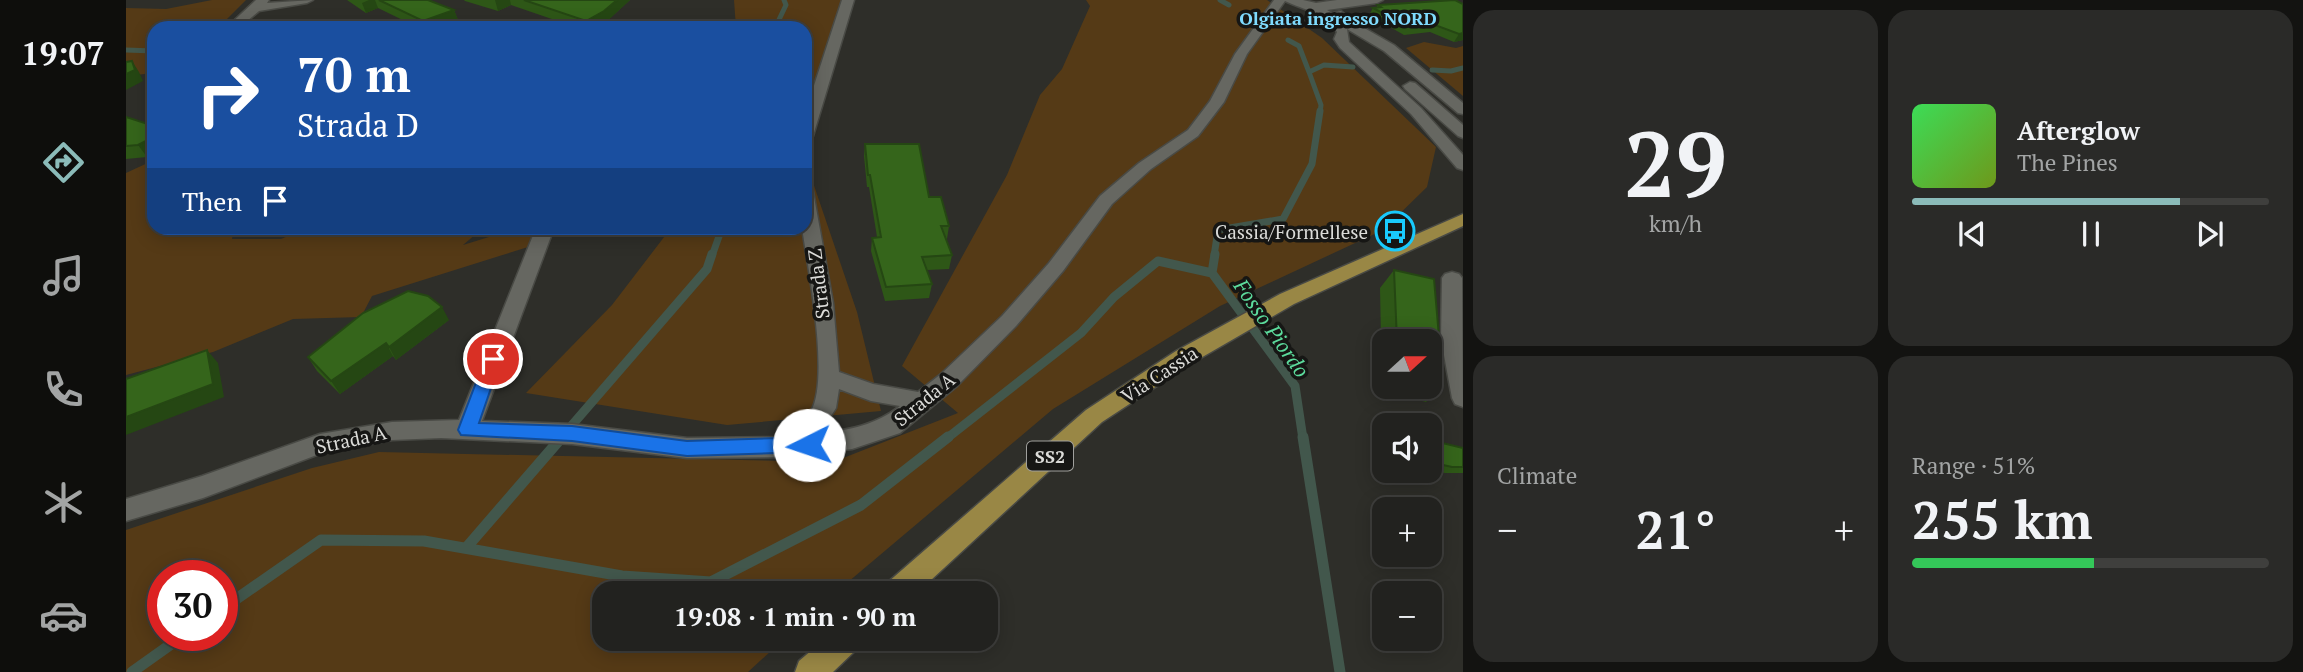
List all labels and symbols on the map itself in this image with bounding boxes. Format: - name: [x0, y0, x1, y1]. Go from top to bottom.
- district label: Olgiata ingresso NORD: [1239, 6, 1437, 30]
- bus stop icon: Cassia/Formellese: [1374, 210, 1416, 252]
- place label: Cassia/Formellese: [1215, 219, 1368, 244]
- street label: Strada Z: [801, 247, 835, 321]
- water label: Fosso Piordo: [1227, 272, 1316, 383]
- pin: [463, 329, 523, 389]
- north arrow: [1372, 329, 1442, 399]
- street label: Via Cassia: [1116, 340, 1202, 408]
- street label: Strada A: [888, 367, 960, 431]
- position arrow: [772, 408, 846, 482]
- street label: Strada A: [313, 419, 389, 459]
- road number: SS2: [1027, 442, 1073, 470]
- speed limit sign: 30: [147, 560, 238, 651]

